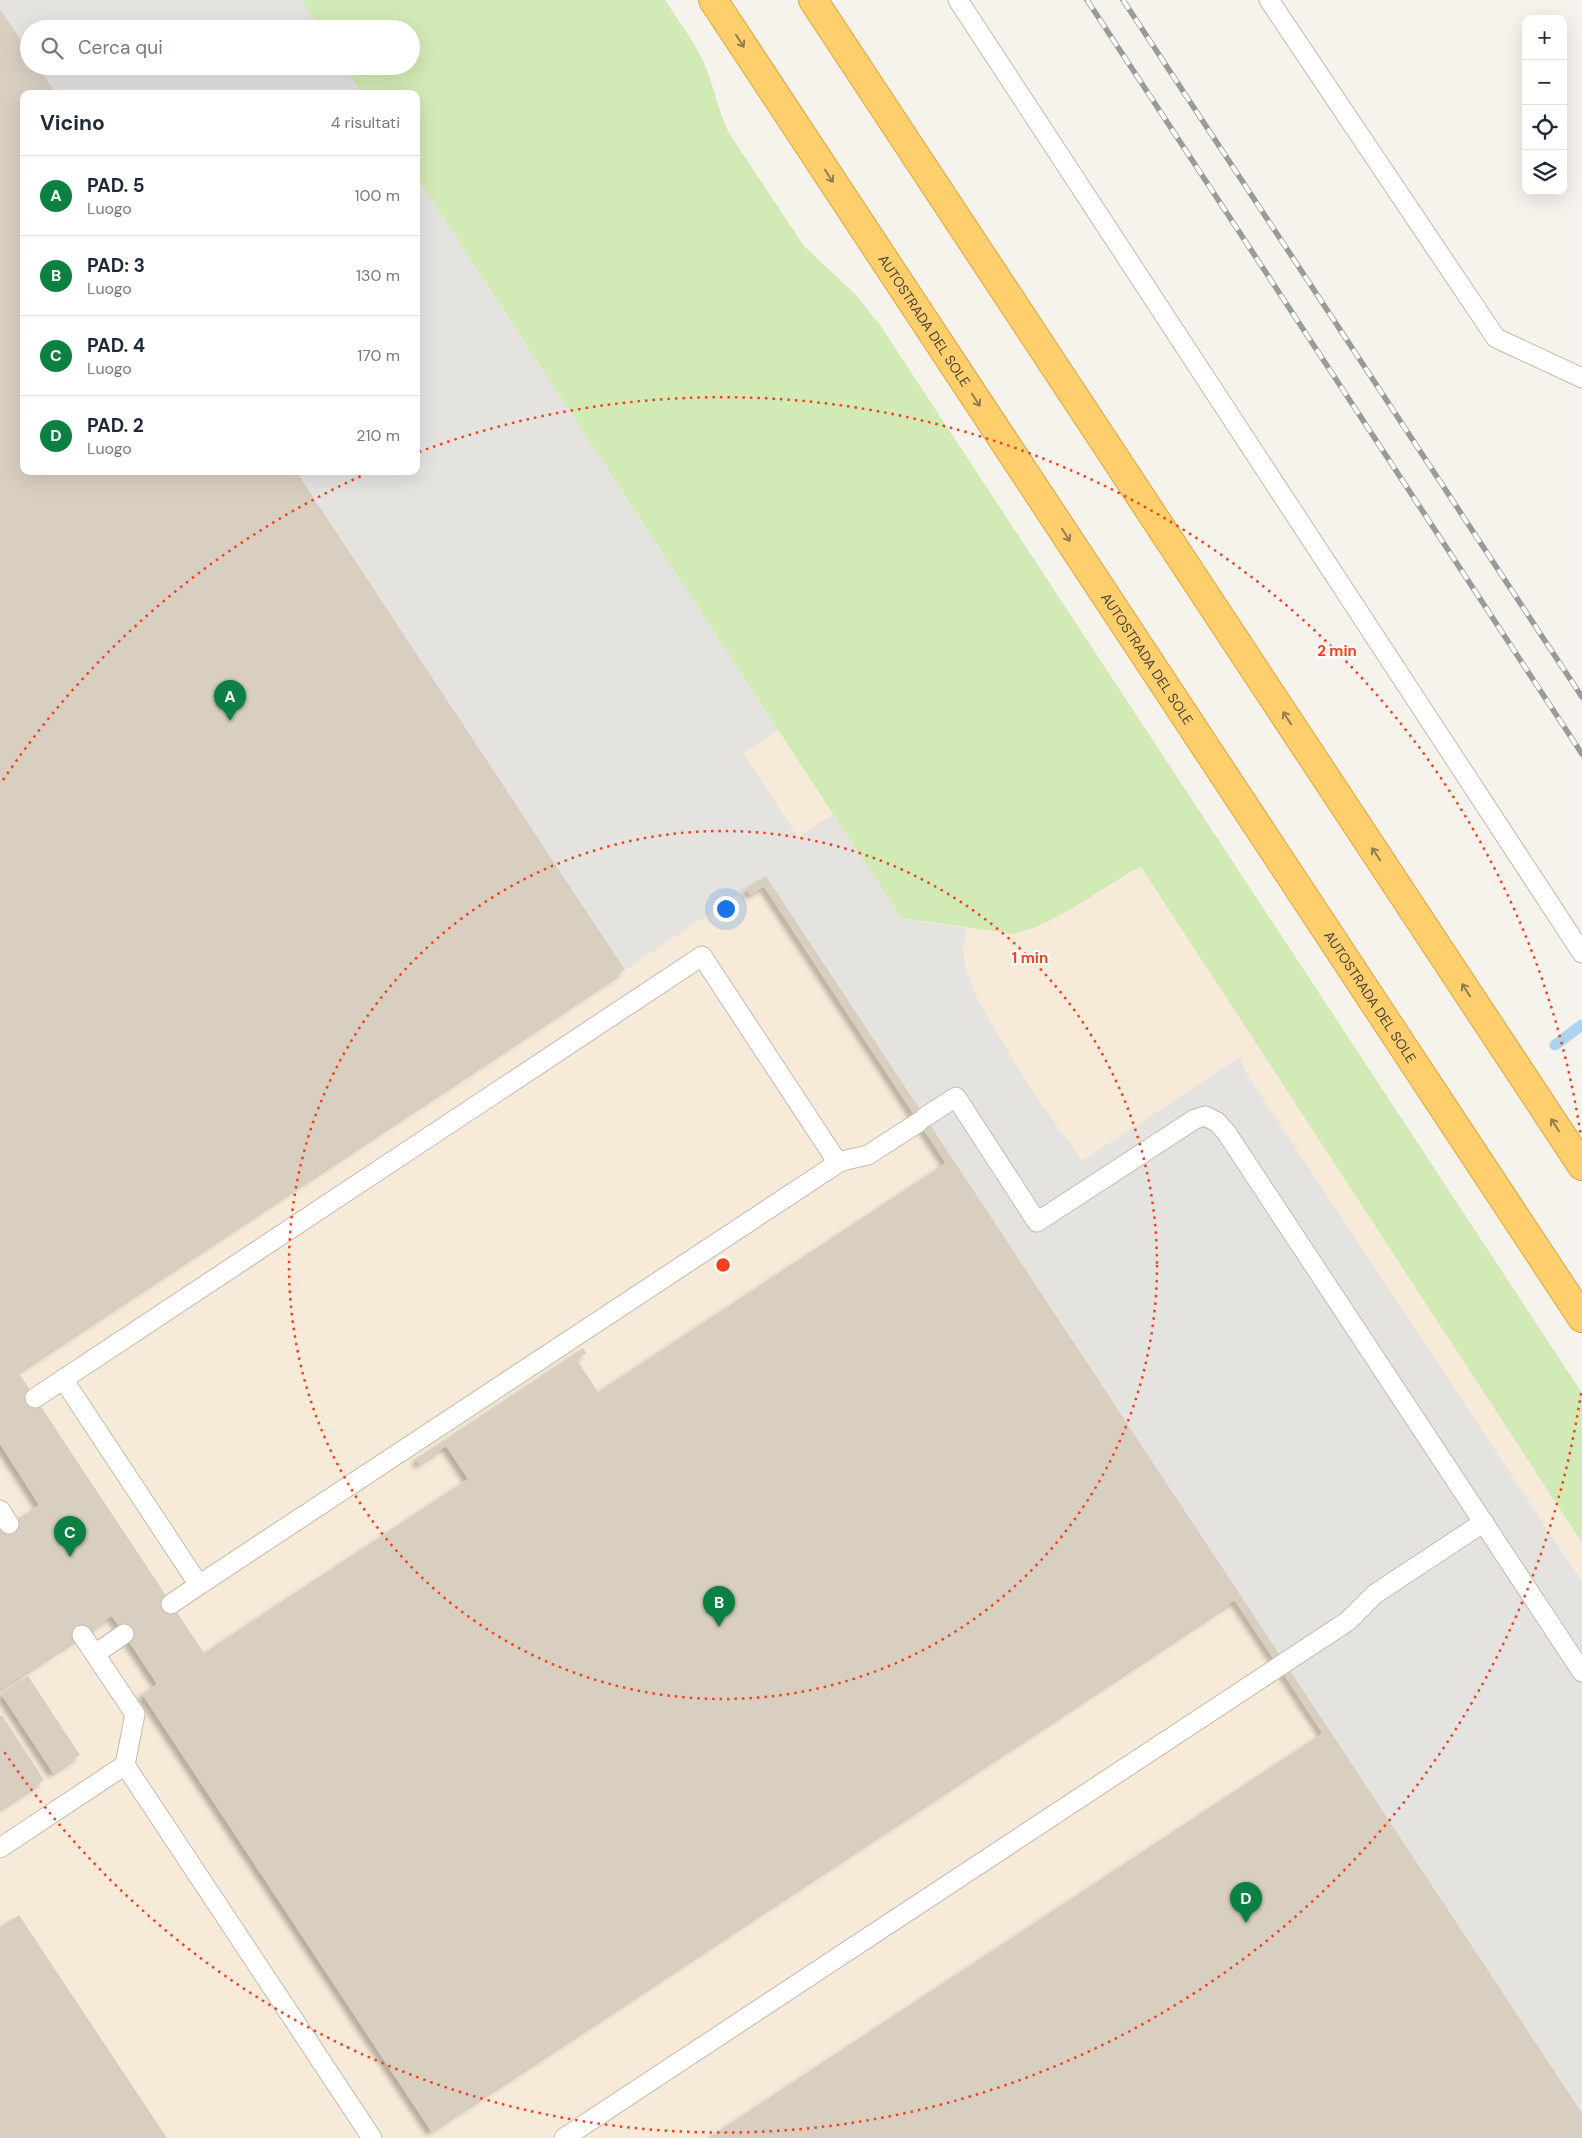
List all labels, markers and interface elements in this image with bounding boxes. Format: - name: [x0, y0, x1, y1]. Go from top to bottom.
- map controls: [1522, 15, 1567, 195]
- button: +: [1522, 15, 1567, 60]
- search box: [20, 20, 420, 75]
- one-way arrow: [735, 33, 745, 47]
- icon: search: [38, 34, 66, 62]
- text: Cerca qui: [78, 35, 163, 60]
- button: −: [1522, 60, 1567, 105]
- button: locate: [1522, 105, 1567, 150]
- text: Vicino: [40, 109, 105, 137]
- text: 4 risultati: [331, 112, 400, 133]
- button: layers: [1522, 150, 1567, 195]
- one-way arrow: [824, 169, 834, 183]
- text: PAD. 5: [87, 173, 145, 198]
- text: A: [50, 185, 62, 206]
- text: 100 m: [355, 185, 400, 206]
- text: Luogo: [87, 198, 132, 219]
- street label: AUTOSTRADA DEL SOLE: [874, 251, 974, 390]
- text: PAD: 3: [87, 253, 145, 278]
- text: B: [51, 265, 61, 286]
- text: 130 m: [356, 265, 400, 286]
- text: Luogo: [87, 278, 132, 299]
- text: PAD. 4: [87, 333, 145, 358]
- text: C: [50, 345, 62, 366]
- text: 170 m: [357, 345, 400, 366]
- text: Luogo: [87, 358, 132, 379]
- one-way arrow: [972, 392, 982, 406]
- text: PAD. 2: [87, 413, 144, 438]
- text: D: [50, 425, 62, 446]
- text: 210 m: [356, 425, 400, 446]
- text: Luogo: [87, 438, 132, 459]
- one-way arrow: [1061, 528, 1071, 542]
- street label: AUTOSTRADA DEL SOLE: [1097, 589, 1197, 728]
- text: 2 min: [1317, 641, 1357, 661]
- pin: A: [214, 680, 246, 721]
- one-way arrow: [1281, 712, 1291, 726]
- one-way arrow: [1371, 847, 1381, 861]
- your location: [713, 896, 739, 922]
- street label: AUTOSTRADA DEL SOLE: [1320, 927, 1420, 1066]
- text: 1 min: [1012, 948, 1048, 968]
- one-way arrow: [1460, 983, 1470, 997]
- one-way arrow: [1550, 1119, 1560, 1133]
- centre of rings: [714, 1256, 732, 1274]
- pin: C: [54, 1516, 86, 1557]
- pin: B: [703, 1586, 735, 1627]
- pin: D: [1230, 1882, 1262, 1923]

